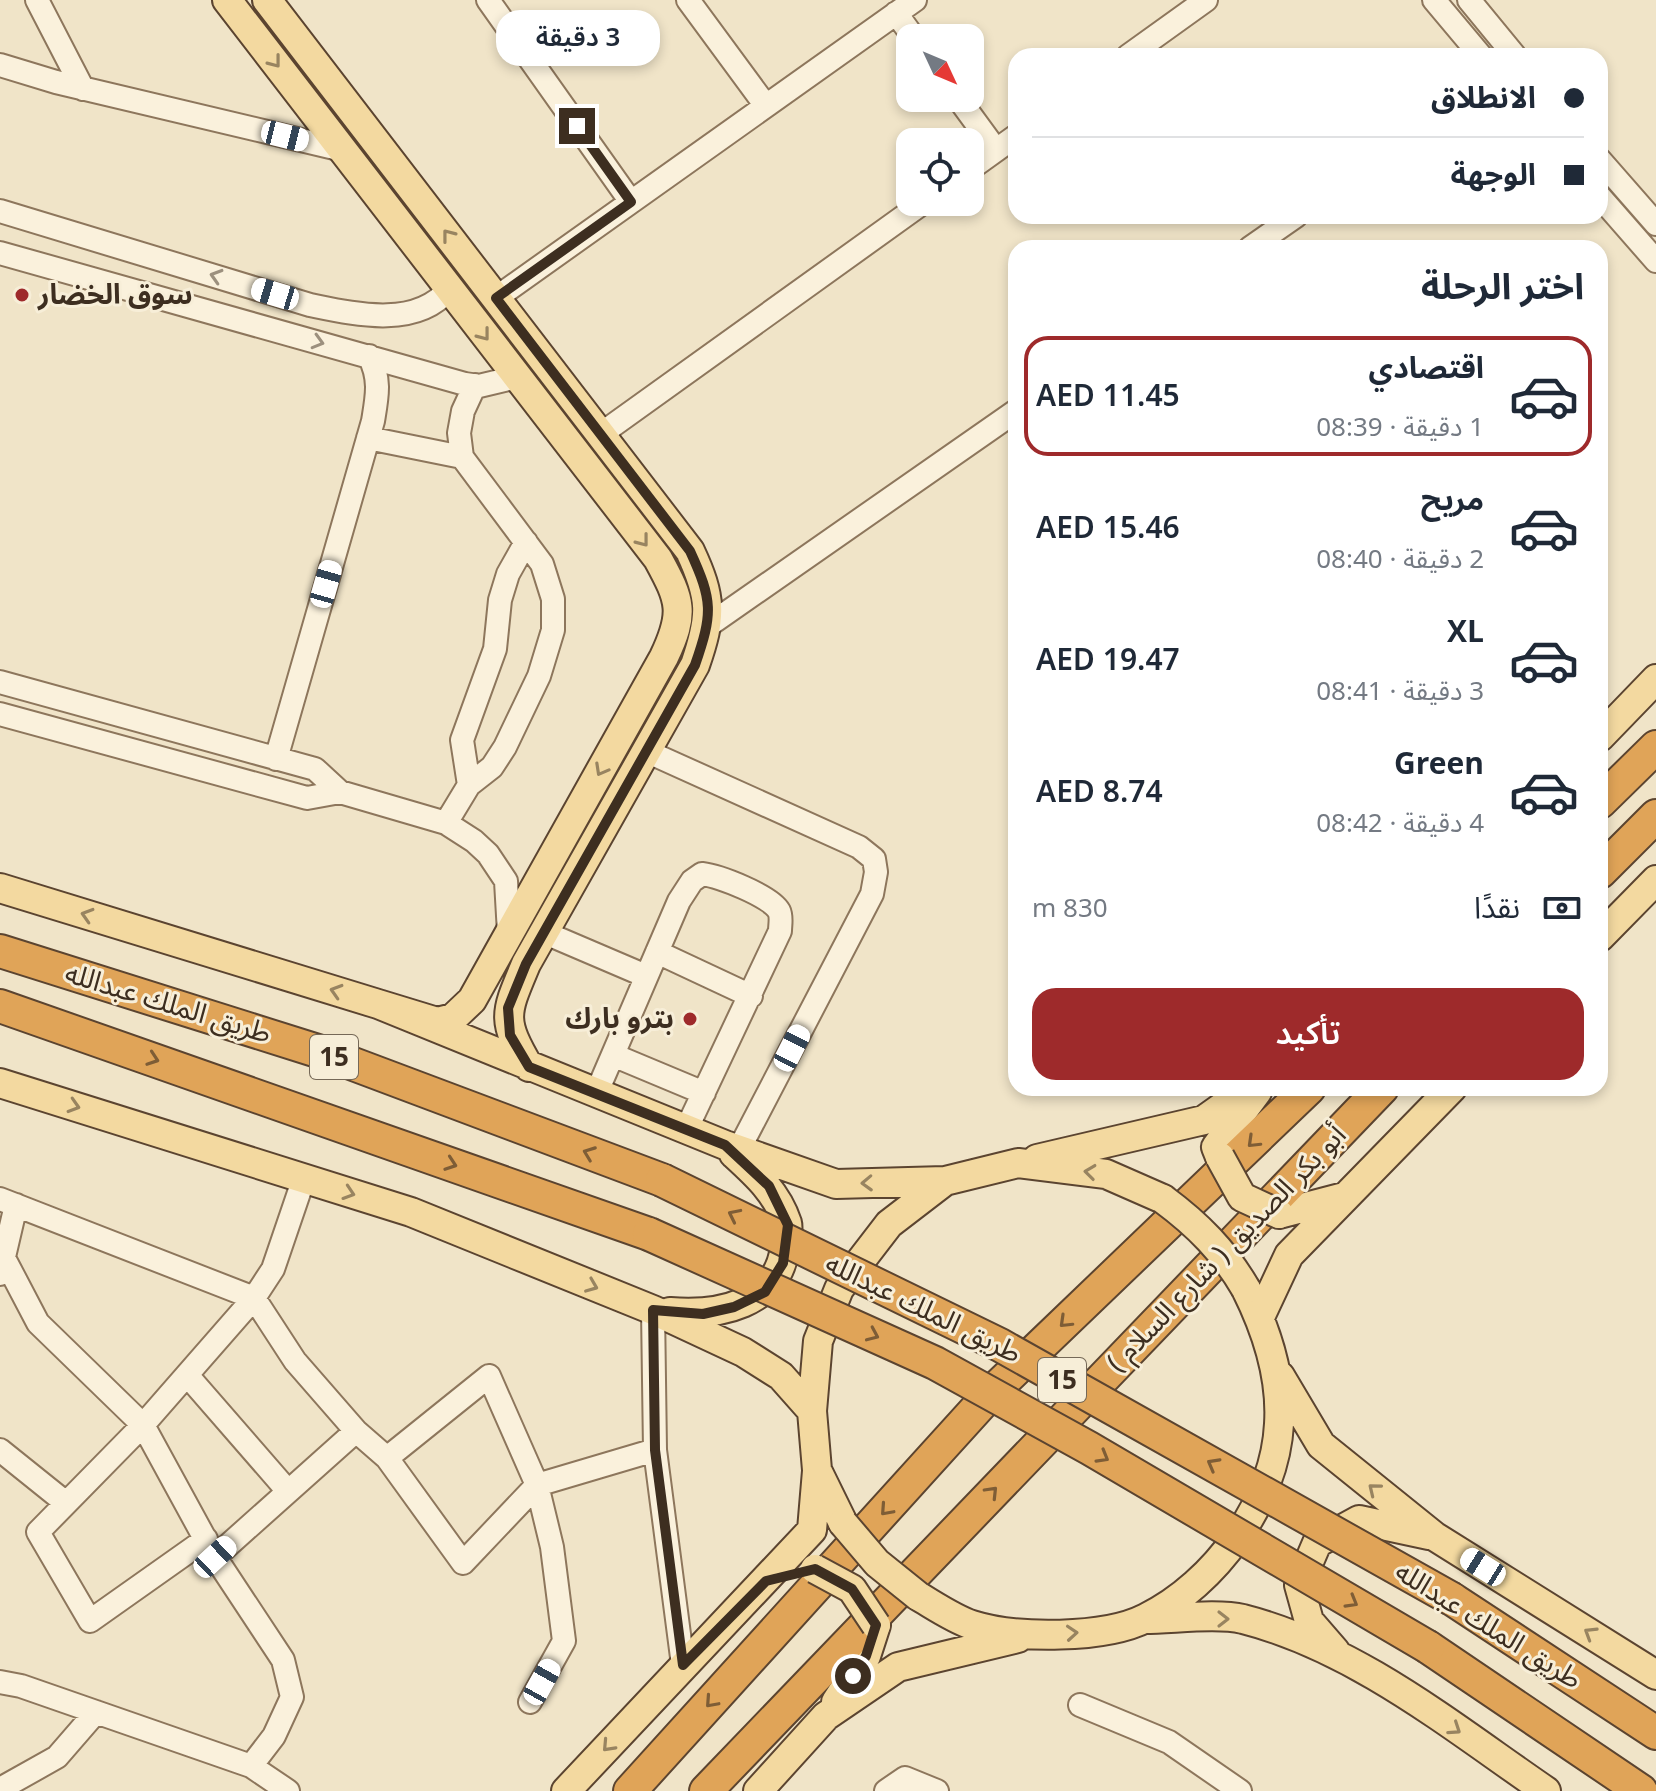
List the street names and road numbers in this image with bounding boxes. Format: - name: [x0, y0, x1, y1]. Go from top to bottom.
- street label: طريق الملك عبدالله: [57, 945, 279, 1063]
- road number: 15: [310, 1035, 358, 1079]
- street label: ( شارع السلام ) أبو بكر الصديق: [1091, 1110, 1363, 1388]
- street label: طريق الملك عبدالله: [814, 1236, 1032, 1382]
- road number: 15: [1038, 1358, 1086, 1402]
- street label: طريق الملك عبدالله: [1382, 1544, 1594, 1708]

